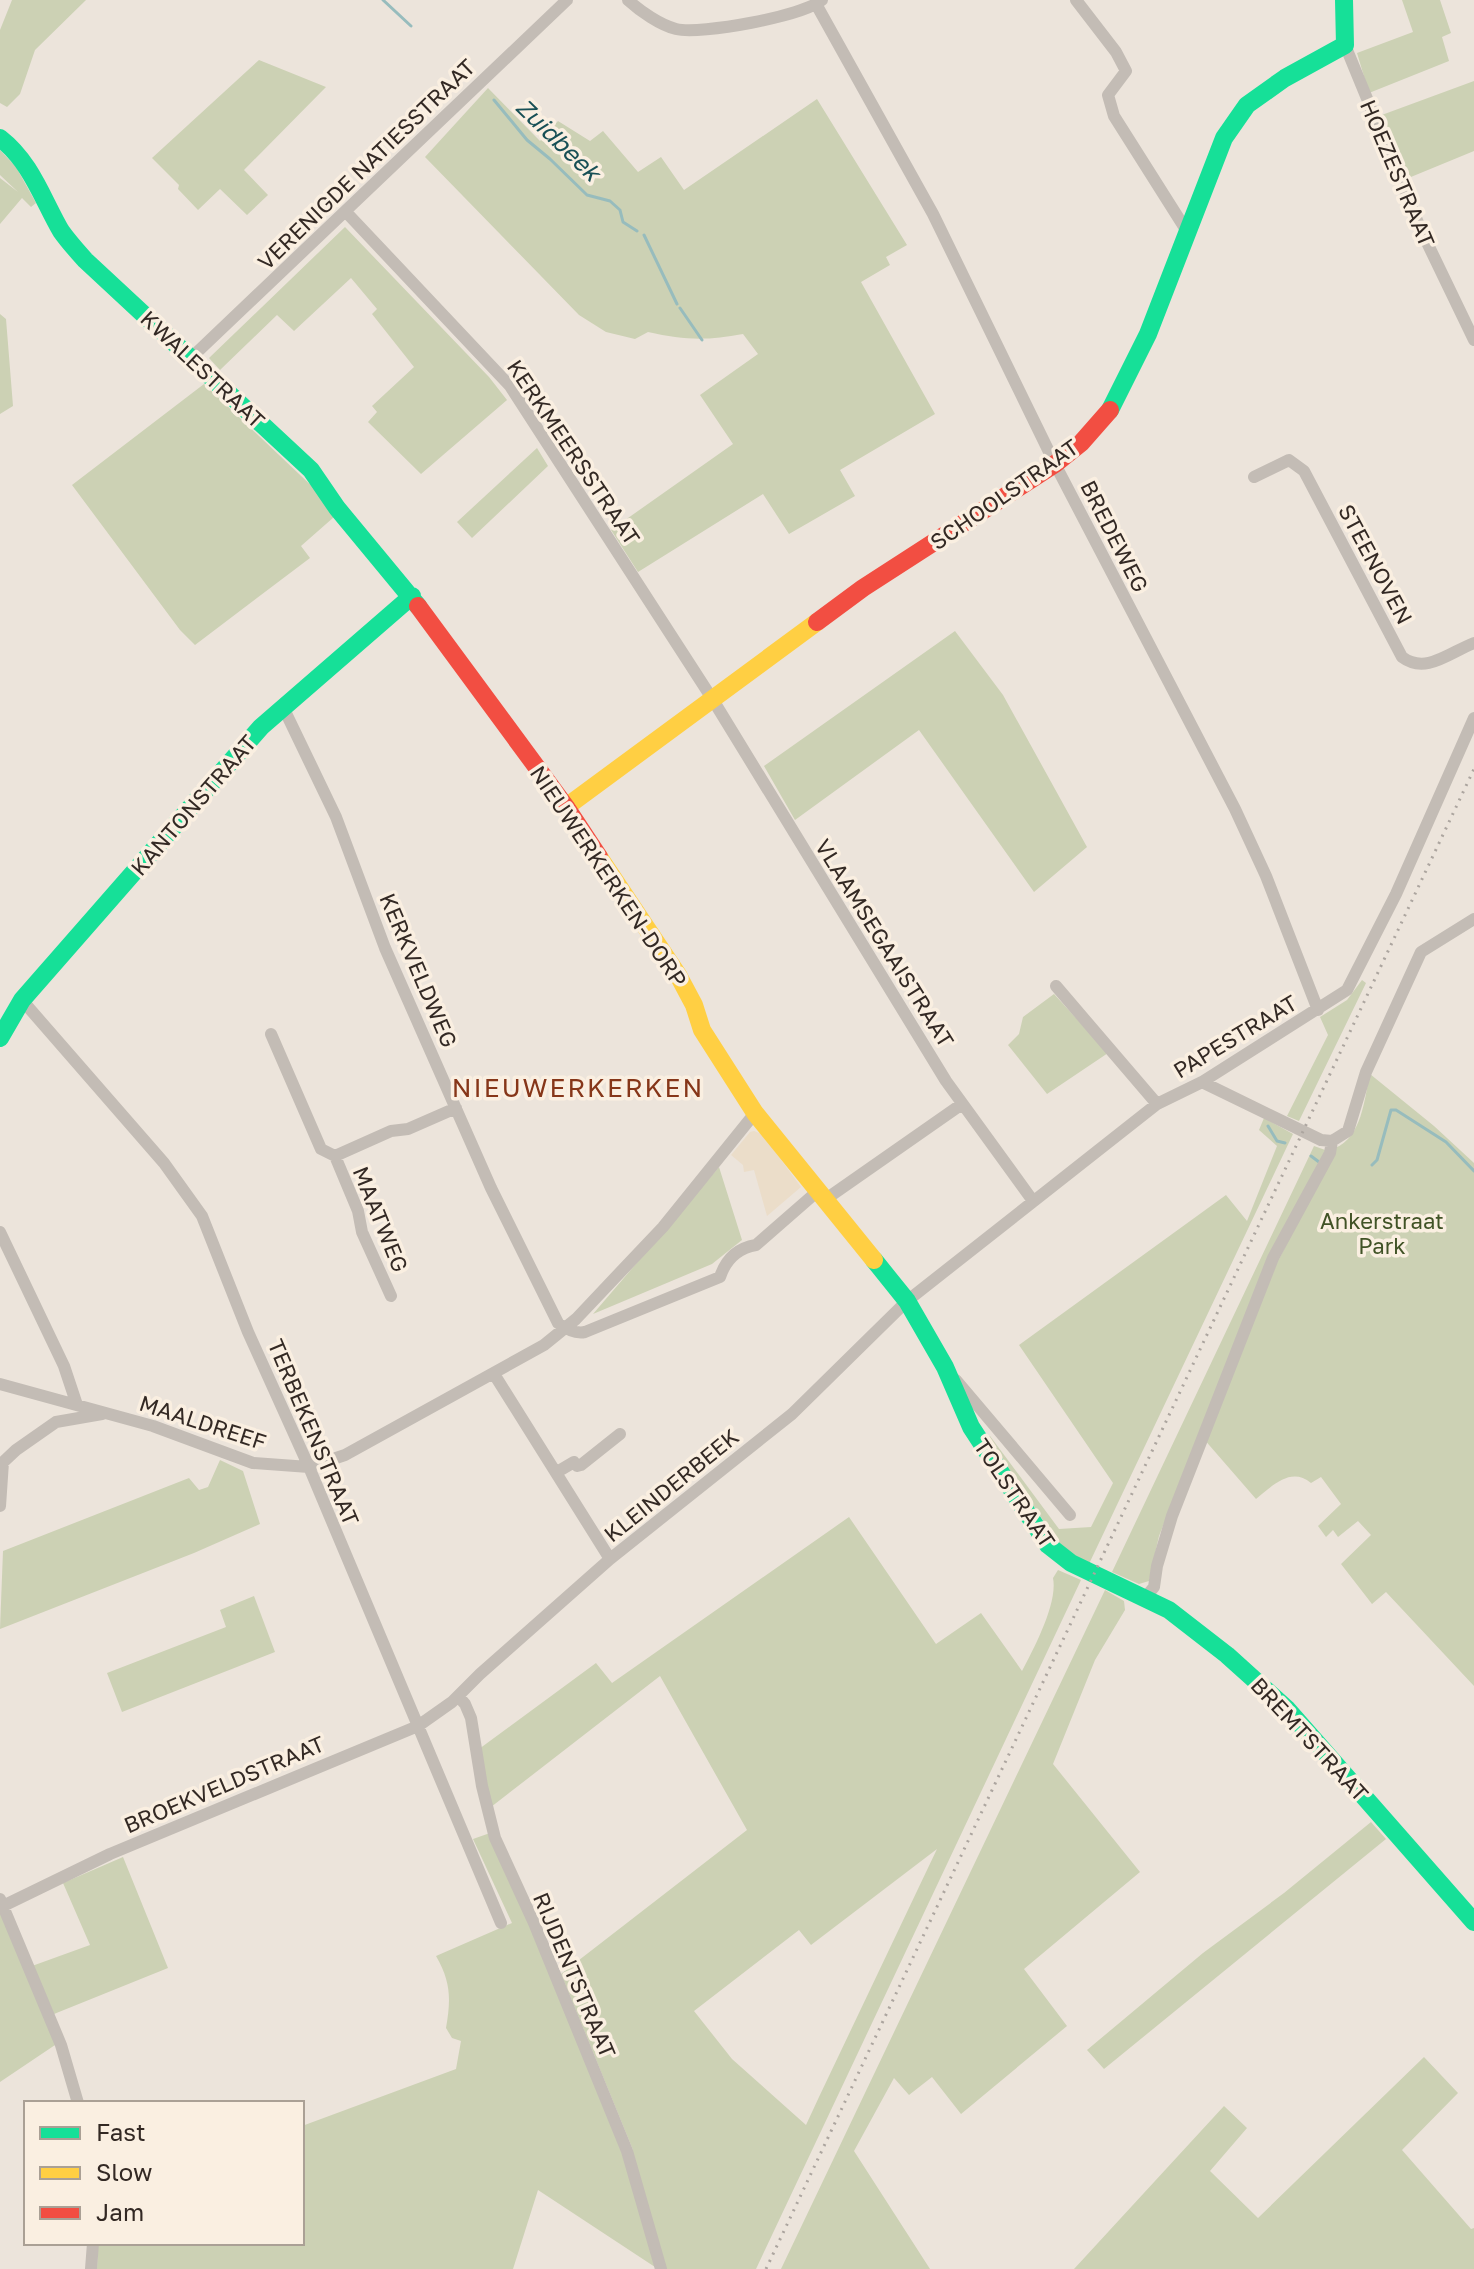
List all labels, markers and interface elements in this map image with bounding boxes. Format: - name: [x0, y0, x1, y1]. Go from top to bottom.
- street label: VERENIGDE NATIESSTRAAT: [252, 53, 481, 275]
- water label: Zuidbeek: [511, 92, 609, 188]
- street label: HOEZESTRAAT: [1355, 95, 1441, 251]
- street label: KWALESTRAAT: [135, 305, 271, 434]
- street label: KERKMEERSSTRAAT: [502, 354, 646, 550]
- street label: SCHOOLSTRAAT: [925, 433, 1084, 555]
- street label: BREDEWEG: [1075, 476, 1155, 596]
- street label: STEENOVEN: [1333, 499, 1419, 629]
- street label: KANTONSTRAAT: [125, 729, 262, 881]
- street label: NIEUWERKERKEN-DORP: [525, 760, 693, 992]
- street label: VLAAMSEGAAISTRAAT: [810, 834, 960, 1052]
- street label: KERKVELDWEG: [374, 889, 464, 1051]
- street label: PAPESTRAAT: [1168, 988, 1302, 1083]
- district label: NIEUWERKERKEN: [452, 1072, 704, 1103]
- street label: MAATWEG: [348, 1162, 414, 1276]
- park label: Ankerstraat Park: [1320, 1207, 1444, 1259]
- street label: TERBEKENSTRAAT: [263, 1335, 366, 1530]
- street label: MAALDREEF: [136, 1389, 270, 1455]
- street label: KLEINDERBEEK: [598, 1422, 744, 1548]
- street label: TOLSTRAAT: [969, 1433, 1062, 1553]
- street label: BREMTSTRAAT: [1246, 1671, 1375, 1807]
- street label: BROEKVELDSTRAAT: [120, 1729, 329, 1838]
- street label: RIJDENTSTRAAT: [528, 1888, 622, 2062]
- legend: [24, 2101, 304, 2245]
- text: Fast: [96, 2117, 146, 2146]
- text: Slow: [96, 2157, 152, 2186]
- text: Jam: [96, 2197, 144, 2226]

